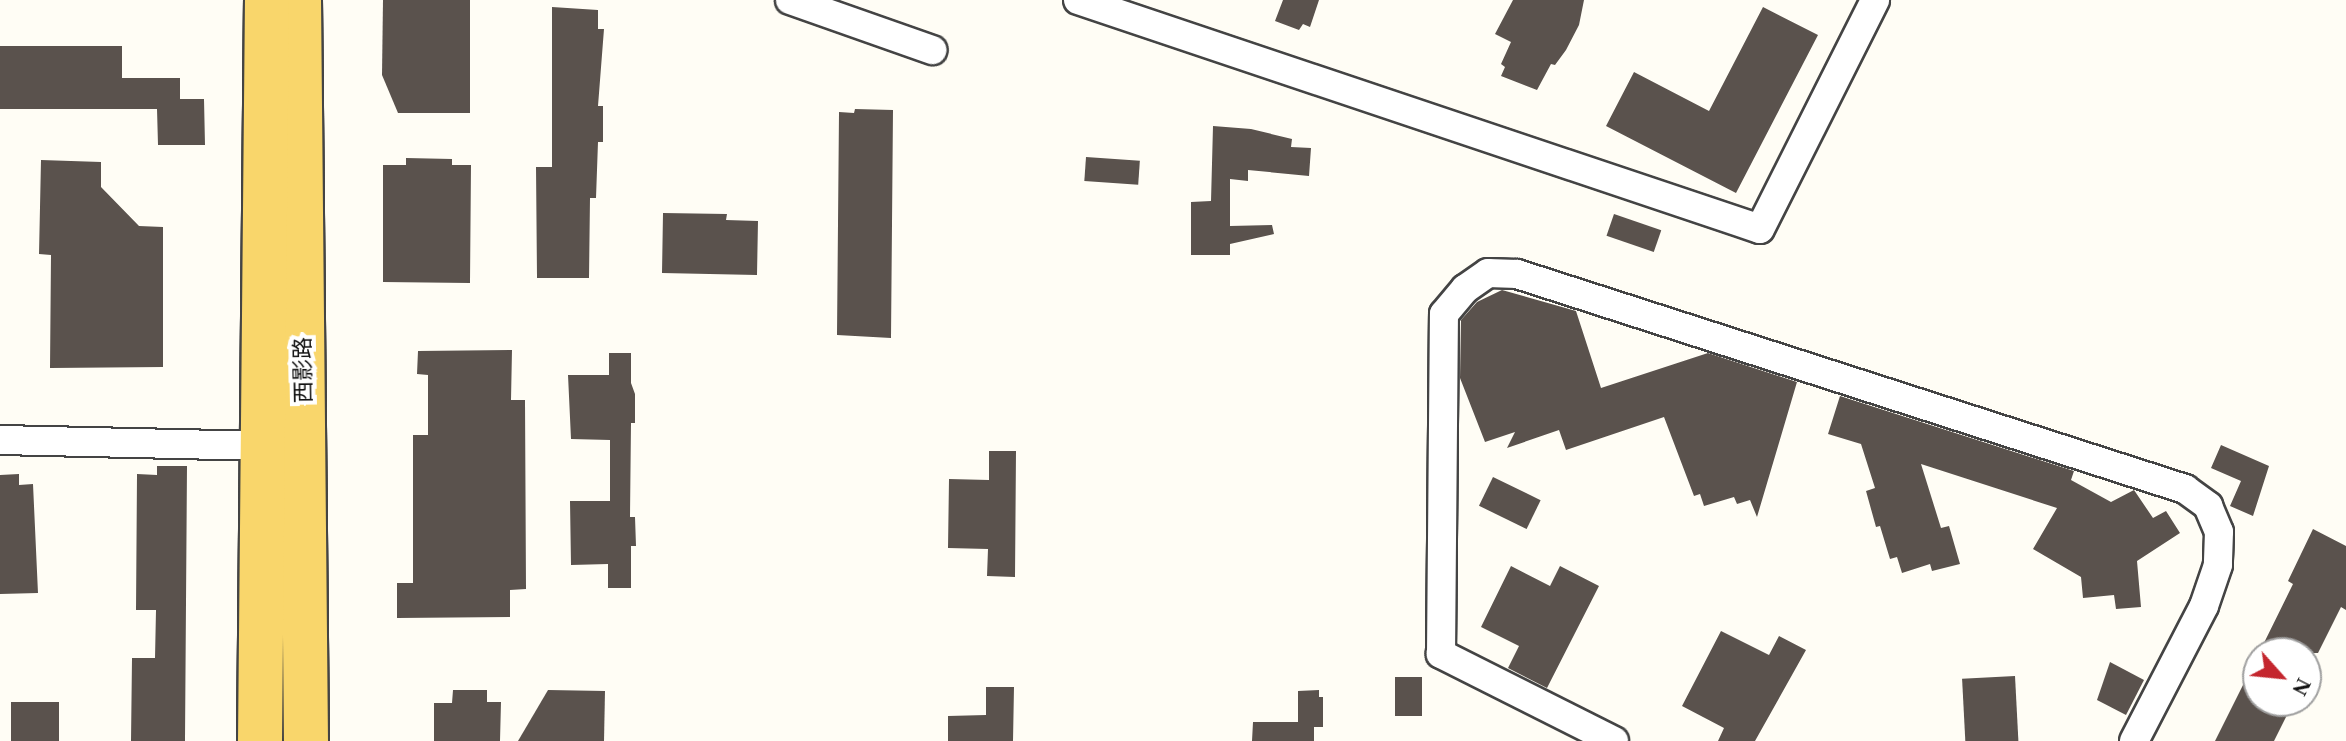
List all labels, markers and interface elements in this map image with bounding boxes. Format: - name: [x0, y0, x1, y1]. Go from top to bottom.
- street label: 西影路: [289, 337, 317, 403]
- north arrow: [2242, 637, 2322, 717]
- text: N: [2287, 674, 2317, 700]

